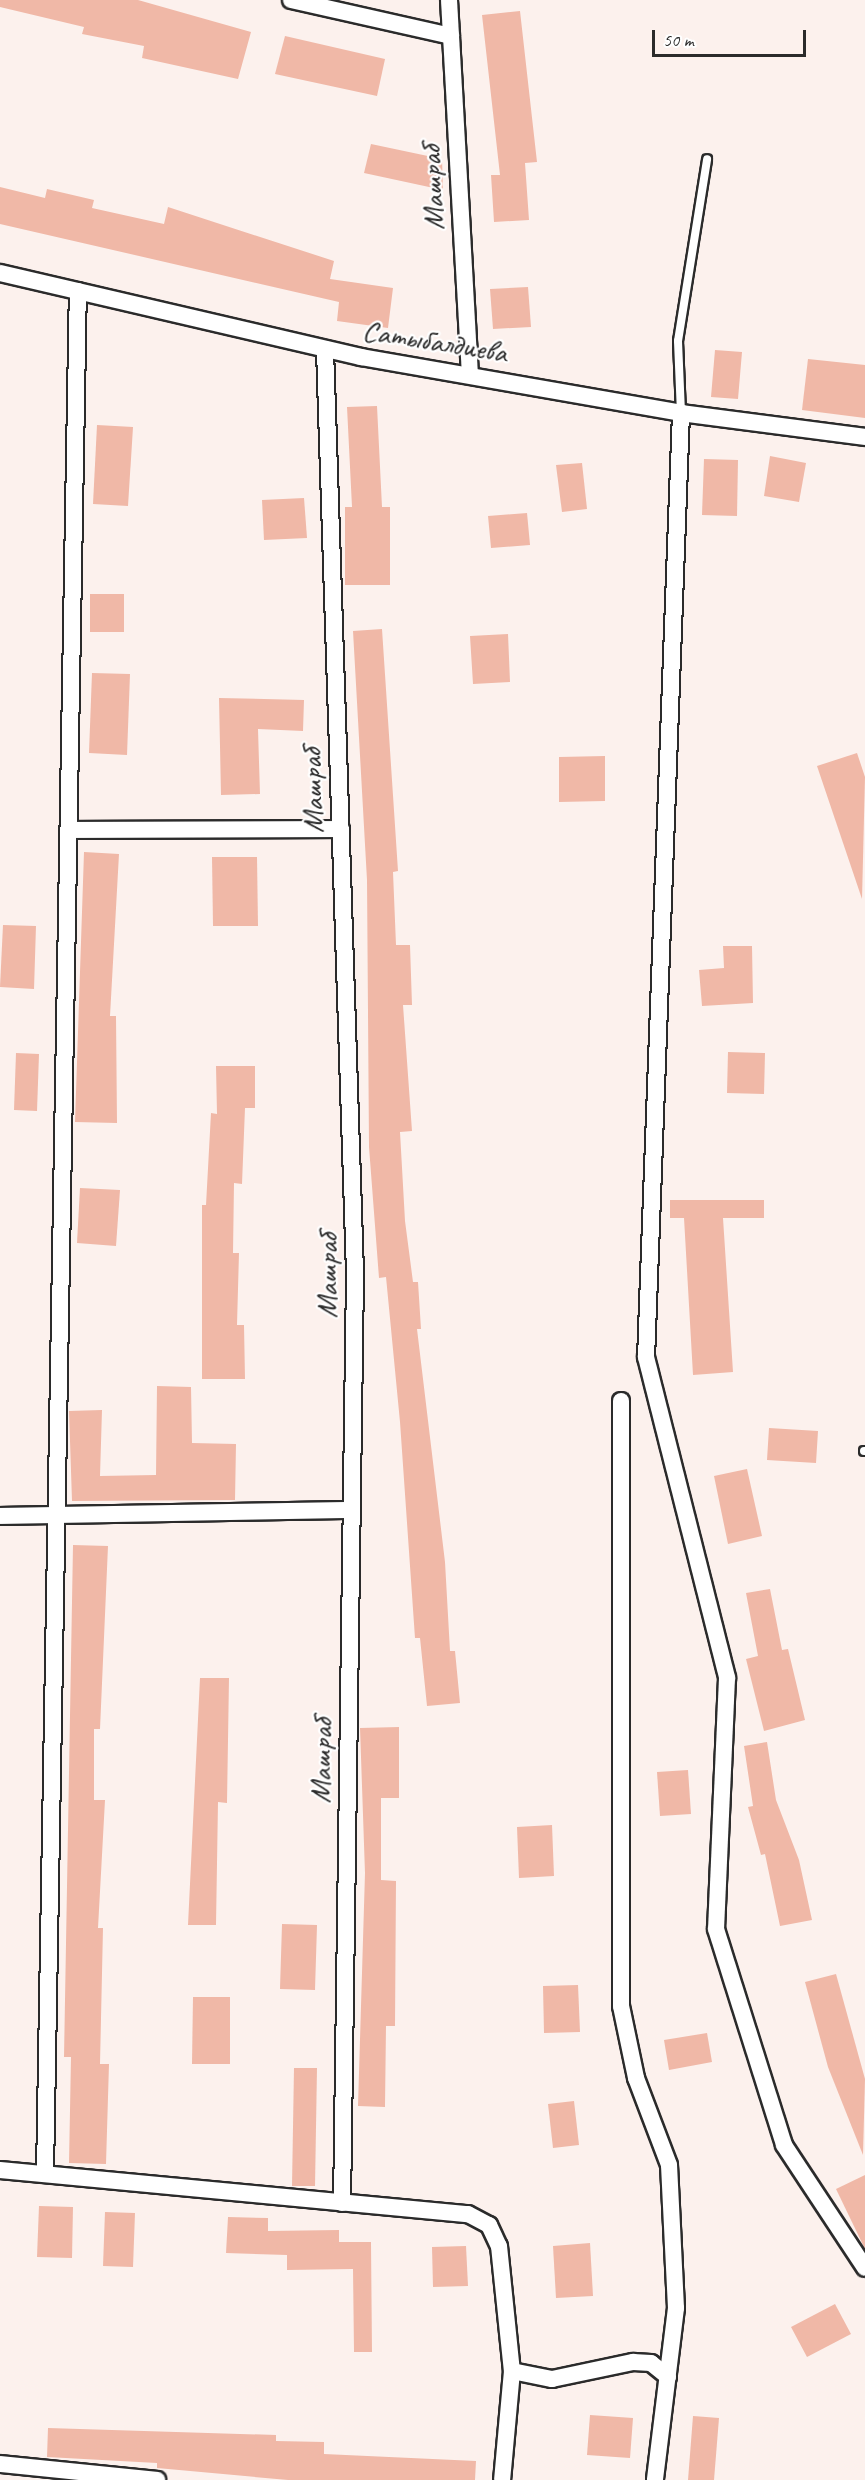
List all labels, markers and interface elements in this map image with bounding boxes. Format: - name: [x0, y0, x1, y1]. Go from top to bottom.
- scale bar: [655, 18, 810, 56]
- text: 50 m: [663, 29, 694, 51]
- street label: Машраб: [412, 145, 452, 231]
- street label: Сатыбалдиева: [360, 312, 510, 370]
- street label: Машраб: [293, 748, 331, 834]
- street label: Машраб: [309, 1234, 345, 1318]
- street label: Машраб: [302, 1718, 340, 1804]

